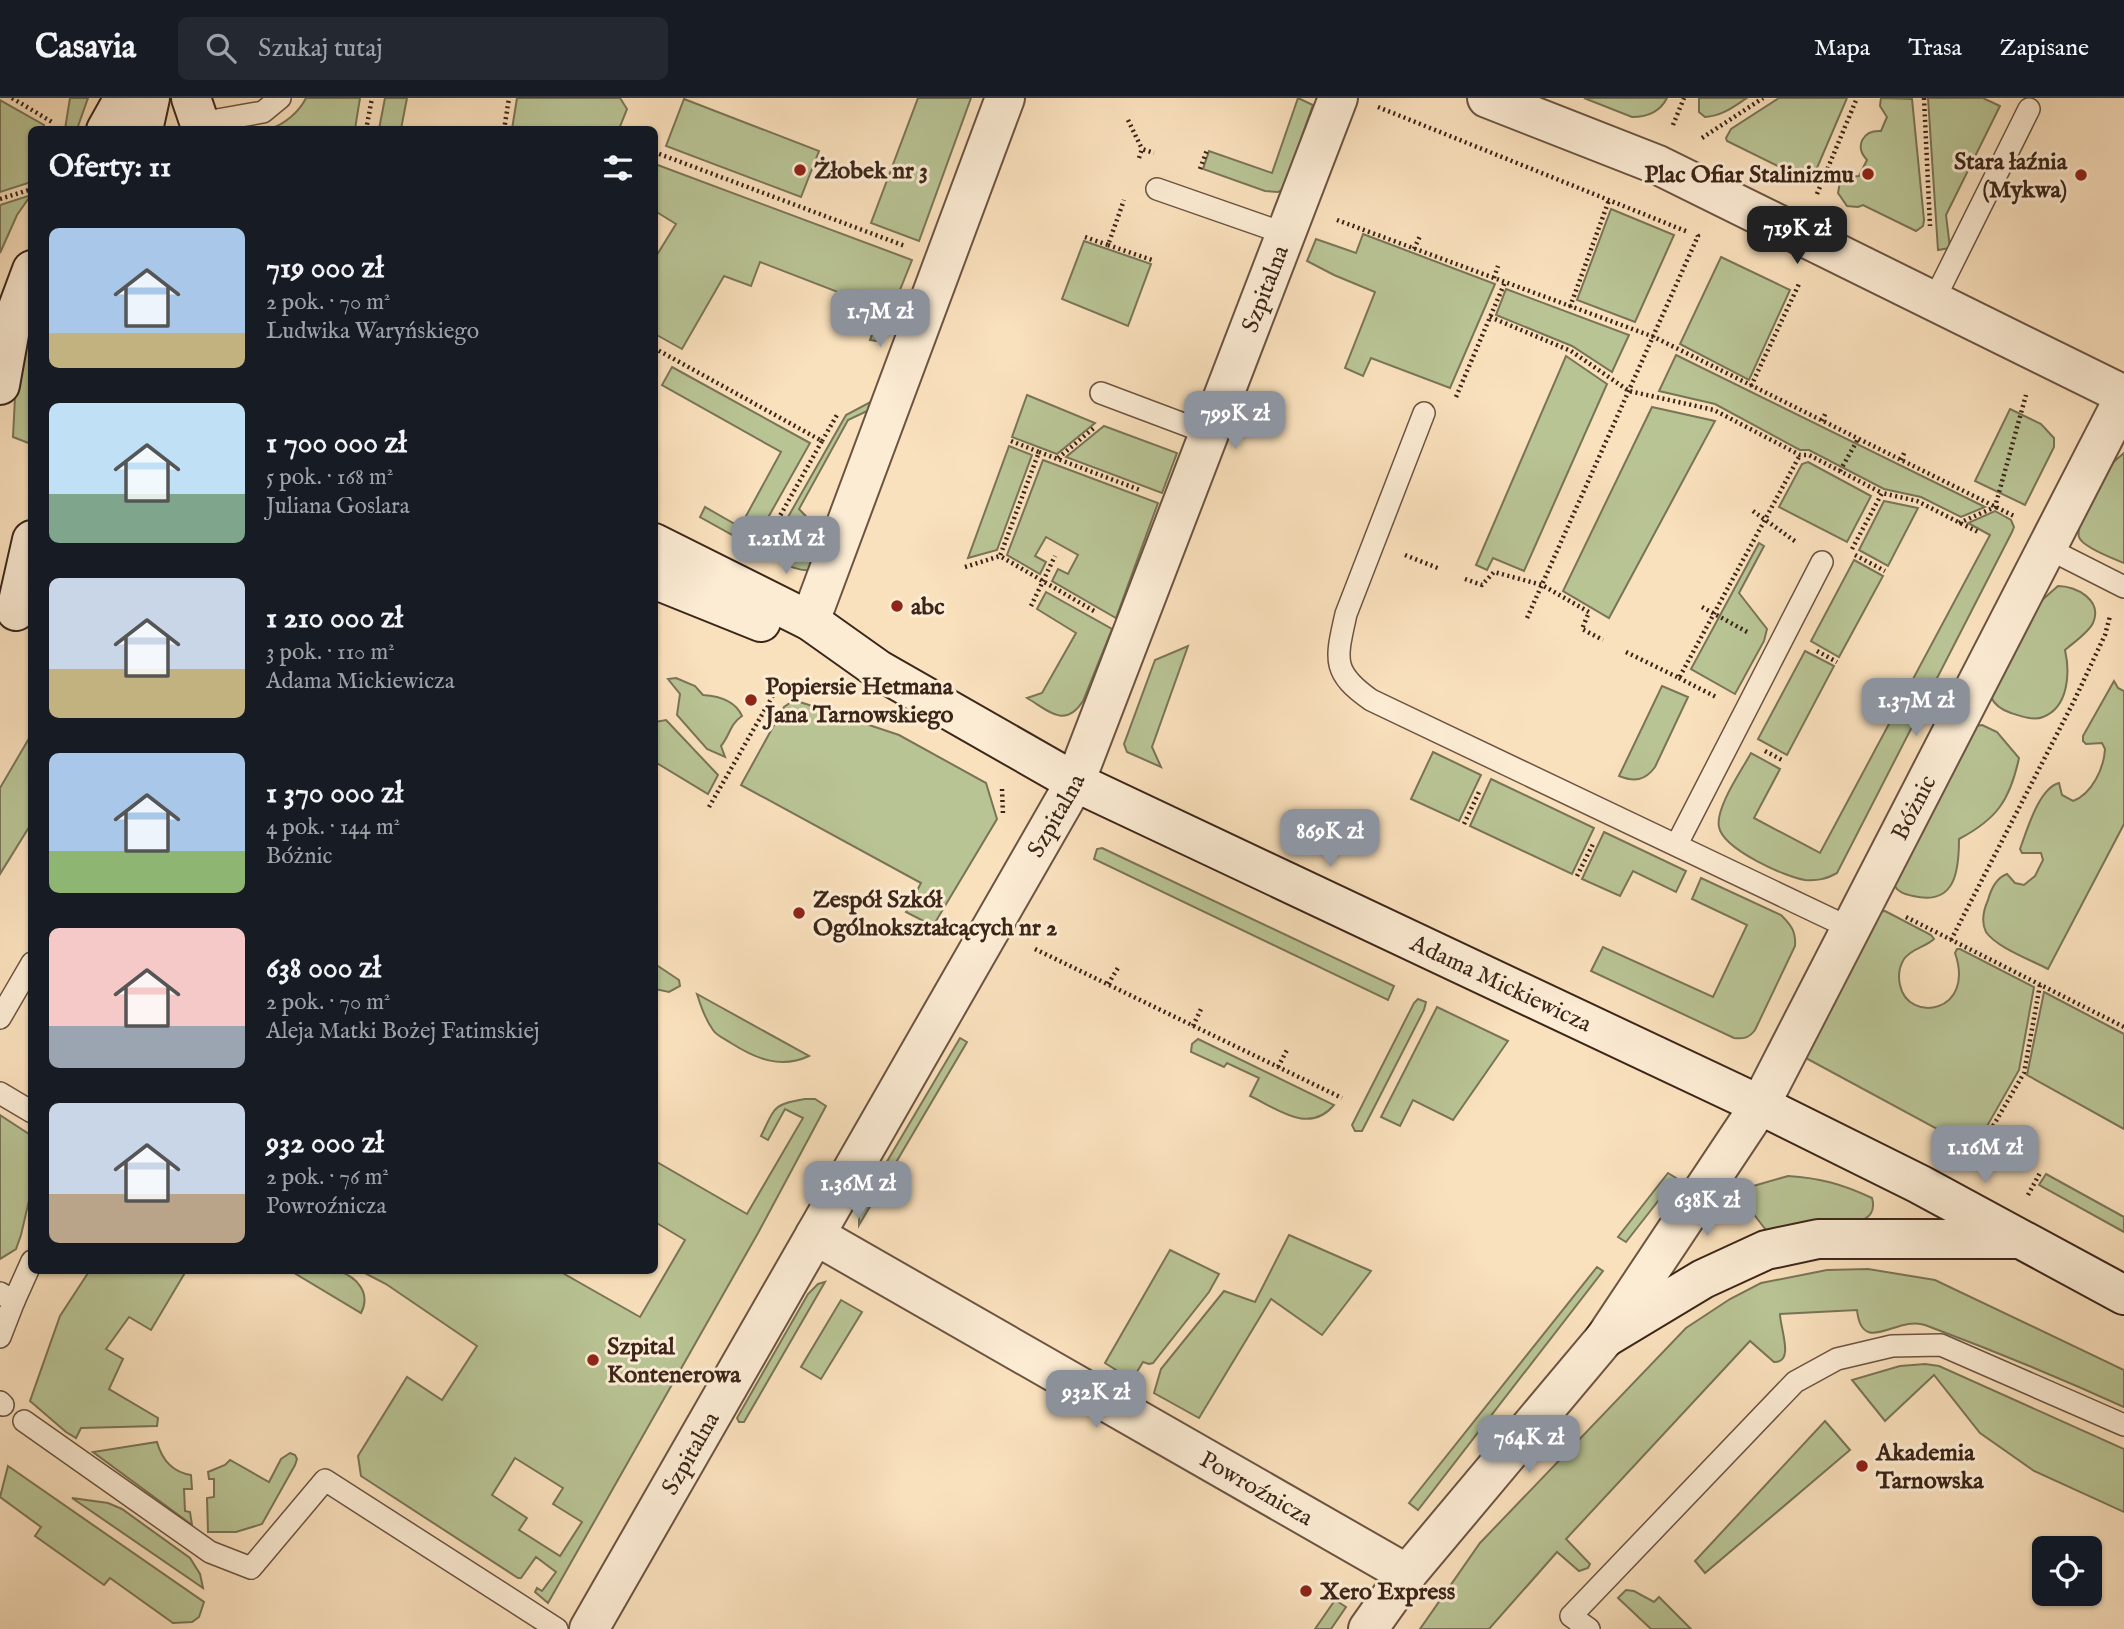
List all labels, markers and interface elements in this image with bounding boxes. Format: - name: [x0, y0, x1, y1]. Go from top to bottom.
- search box: [178, 17, 668, 80]
- text: Casavia: [35, 27, 136, 69]
- icon: search: [202, 29, 240, 67]
- text: Szukaj tutaj: [258, 32, 383, 65]
- text: Mapa: [1814, 33, 1870, 64]
- text: Trasa: [1908, 33, 1962, 64]
- text: Zapisane: [2000, 33, 2089, 64]
- place label: Stara łaźnia (Mykwa): [1954, 147, 2068, 206]
- text: Oferty: 11: [49, 149, 171, 187]
- icon: filters: [599, 149, 637, 187]
- place label: Żłobek nr 3: [814, 156, 928, 187]
- place label: Plac Ofiar Stalinizmu: [1644, 160, 1855, 191]
- marker: Żłobek nr 3: [792, 162, 808, 178]
- marker: Plac Ofiar Stalinizmu: [1860, 166, 1876, 182]
- marker: Stara łaźnia (Mykwa): [2073, 167, 2089, 183]
- pin: 719K zł: [1732, 206, 1862, 266]
- text: 719K zł: [1763, 214, 1831, 243]
- street label: Szpitalna: [1235, 241, 1297, 337]
- text: 719 000 zł: [266, 250, 384, 288]
- icon: home: [105, 256, 189, 340]
- text: 2 pok. · 70 m²: [266, 288, 391, 317]
- pin: 1.7M zł: [815, 289, 945, 349]
- text: 1.7M zł: [847, 297, 913, 326]
- text: Ludwika Waryńskiego: [266, 317, 479, 346]
- pin: 799K zł: [1170, 392, 1300, 451]
- text: 799K zł: [1200, 399, 1270, 428]
- text: 1 700 000 zł: [266, 425, 407, 463]
- icon: home: [105, 431, 189, 515]
- text: 5 pok. · 168 m²: [266, 463, 393, 492]
- text: Juliana Goslara: [266, 492, 410, 521]
- pin: 1.21M zł: [714, 517, 858, 576]
- text: 1.21M zł: [748, 524, 824, 553]
- place label: abc: [911, 592, 945, 623]
- marker: abc: [889, 598, 905, 614]
- text: 1 210 000 zł: [266, 600, 403, 638]
- icon: home: [105, 606, 189, 690]
- text: 3 pok. · 110 m²: [266, 638, 395, 667]
- text: Adama Mickiewicza: [266, 667, 455, 696]
- place label: Popiersie Hetmana Jana Tarnowskiego: [762, 672, 954, 731]
- pin: 1.37M zł: [1844, 678, 1988, 738]
- text: 1.37M zł: [1878, 686, 1954, 715]
- marker: Popiersie Hetmana Jana Tarnowskiego: [743, 692, 759, 708]
- street label: Szpitalna: [1021, 770, 1094, 863]
- street label: Bóżnic: [1885, 770, 1944, 846]
- text: 1 370 000 zł: [266, 775, 403, 813]
- icon: home: [105, 781, 189, 865]
- pin: 869K zł: [1265, 810, 1395, 869]
- text: 4 pok. · 144 m²: [266, 813, 400, 842]
- text: 869K zł: [1296, 817, 1364, 846]
- text: Bóżnic: [266, 842, 332, 871]
- place label: Zespół Szkół Ogólnokształcących nr 2: [813, 885, 1057, 944]
- marker: Zespół Szkół Ogólnokształcących nr 2: [791, 905, 807, 921]
- street label: Adama Mickiewicza: [1404, 928, 1597, 1041]
- text: 638 000 zł: [266, 950, 381, 988]
- icon: home: [105, 956, 189, 1040]
- text: 2 pok. · 70 m²: [266, 988, 391, 1017]
- text: Aleja Matki Bożej Fatimskiej: [266, 1017, 539, 1046]
- text: 932 000 zł: [266, 1125, 384, 1163]
- pin: 1.16M zł: [1913, 1126, 2057, 1185]
- icon: home: [105, 1131, 189, 1215]
- text: 1.16M zł: [1947, 1133, 2023, 1162]
- pin: 1.36M zł: [786, 1162, 930, 1221]
- text: 2 pok. · 76 m²: [266, 1163, 389, 1192]
- text: 1.36M zł: [820, 1169, 896, 1198]
- pin: 638K zł: [1642, 1178, 1772, 1238]
- text: 638K zł: [1674, 1186, 1740, 1215]
- text: Powroźnicza: [266, 1192, 386, 1221]
- place label: Szpital Kontenerowa: [607, 1332, 741, 1391]
- marker: Szpital Kontenerowa: [585, 1352, 601, 1368]
- pin: 932K zł: [1031, 1370, 1161, 1430]
- text: 932K zł: [1062, 1378, 1130, 1407]
- street label: Szpitalna: [655, 1406, 728, 1501]
- pin: 764K zł: [1464, 1416, 1594, 1475]
- text: 764K zł: [1494, 1423, 1564, 1452]
- place label: Akademia Tarnowska: [1875, 1438, 1984, 1497]
- street label: Powroźnicza: [1194, 1445, 1319, 1534]
- marker: Akademia Tarnowska: [1854, 1458, 1870, 1474]
- map controls: [2032, 1536, 2102, 1606]
- button: locate: [2032, 1536, 2102, 1606]
- place label: Xero Express: [1319, 1577, 1456, 1608]
- marker: Xero Express: [1298, 1583, 1314, 1599]

